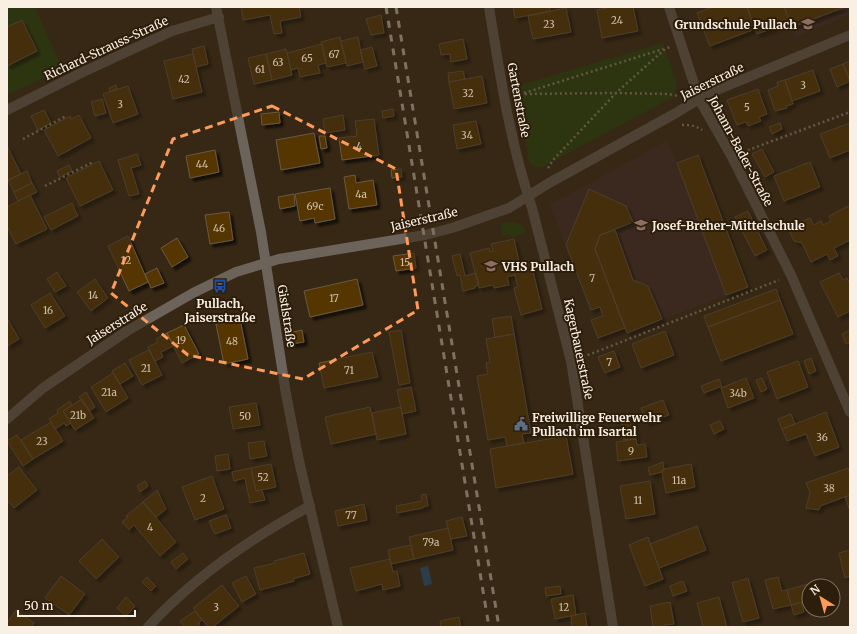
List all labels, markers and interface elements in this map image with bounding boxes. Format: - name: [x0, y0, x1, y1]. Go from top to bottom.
- street label: Richard-Strauss-Straße: [42, 13, 170, 83]
- house number: 24: [611, 14, 623, 27]
- school or university icon: Grundschule Pullach: [800, 16, 816, 32]
- place label: Grundschule Pullach: [674, 17, 797, 32]
- house number: 23: [543, 18, 555, 31]
- house number: 67: [329, 48, 340, 61]
- house number: 65: [301, 52, 313, 65]
- house number: 63: [272, 56, 284, 69]
- street label: Jaiserstraße: [677, 59, 746, 103]
- street label: Gartenstraße: [504, 61, 534, 139]
- house number: 61: [255, 63, 265, 76]
- house number: 42: [178, 73, 190, 86]
- house number: 3: [800, 79, 806, 92]
- house number: 32: [462, 87, 474, 100]
- street label: Johann-Bader-Straße: [705, 92, 776, 209]
- house number: 3: [117, 98, 123, 111]
- house number: 5: [744, 101, 750, 114]
- house number: 34: [461, 129, 473, 142]
- house number: 4: [356, 140, 362, 153]
- house number: 44: [196, 158, 208, 171]
- house number: 4a: [355, 188, 367, 201]
- house number: 69c: [307, 200, 323, 213]
- street label: Jaiserstraße: [388, 204, 459, 234]
- school or university icon: Josef-Breher-Mittelschule: [633, 217, 649, 233]
- place label: Josef-Breher-Mittelschule: [651, 218, 805, 233]
- house number: 46: [213, 222, 225, 235]
- house number: 12: [121, 254, 131, 267]
- house number: 15: [400, 256, 410, 269]
- school or university icon: VHS Pullach: [483, 258, 499, 274]
- place label: VHS Pullach: [501, 259, 574, 274]
- house number: 7: [589, 272, 595, 285]
- bus stop icon: Pullach, Jaiserstraße: [212, 278, 228, 294]
- street label: Gistlstraße: [275, 284, 299, 348]
- house number: 14: [88, 289, 98, 302]
- house number: 17: [329, 292, 339, 305]
- place label: Pullach, Jaiserstraße: [183, 296, 256, 325]
- street label: Kagerbauerstraße: [561, 297, 597, 401]
- street label: Jaiserstraße: [83, 298, 150, 348]
- house number: 16: [43, 304, 53, 317]
- house number: 19: [176, 334, 186, 347]
- house number: 48: [226, 335, 238, 348]
- house number: 7: [606, 356, 612, 369]
- house number: 21: [141, 362, 152, 375]
- house number: 71: [344, 364, 354, 377]
- house number: 21a: [101, 386, 117, 399]
- house number: 34b: [729, 387, 747, 400]
- house number: 21b: [70, 409, 86, 422]
- house number: 50: [239, 410, 251, 423]
- place label: Freiwillige Feuerwehr Pullach im Isartal: [532, 410, 662, 439]
- public building icon: Freiwillige Feuerwehr Pullach im Isartal: [513, 416, 529, 432]
- house number: 36: [816, 431, 828, 444]
- house number: 23: [36, 435, 48, 448]
- house number: 9: [628, 445, 634, 458]
- house number: 52: [257, 471, 269, 484]
- house number: 11a: [672, 474, 687, 487]
- house number: 38: [823, 482, 835, 495]
- house number: 2: [200, 492, 206, 505]
- house number: 11: [634, 494, 643, 507]
- house number: 77: [345, 509, 357, 522]
- house number: 4: [147, 521, 153, 534]
- house number: 79a: [423, 536, 440, 549]
- north arrow: [801, 578, 841, 618]
- text: N: [807, 582, 823, 598]
- scale bar: [18, 592, 135, 618]
- text: 50 m: [24, 598, 53, 613]
- house number: 3: [213, 601, 219, 614]
- house number: 12: [559, 601, 569, 614]

